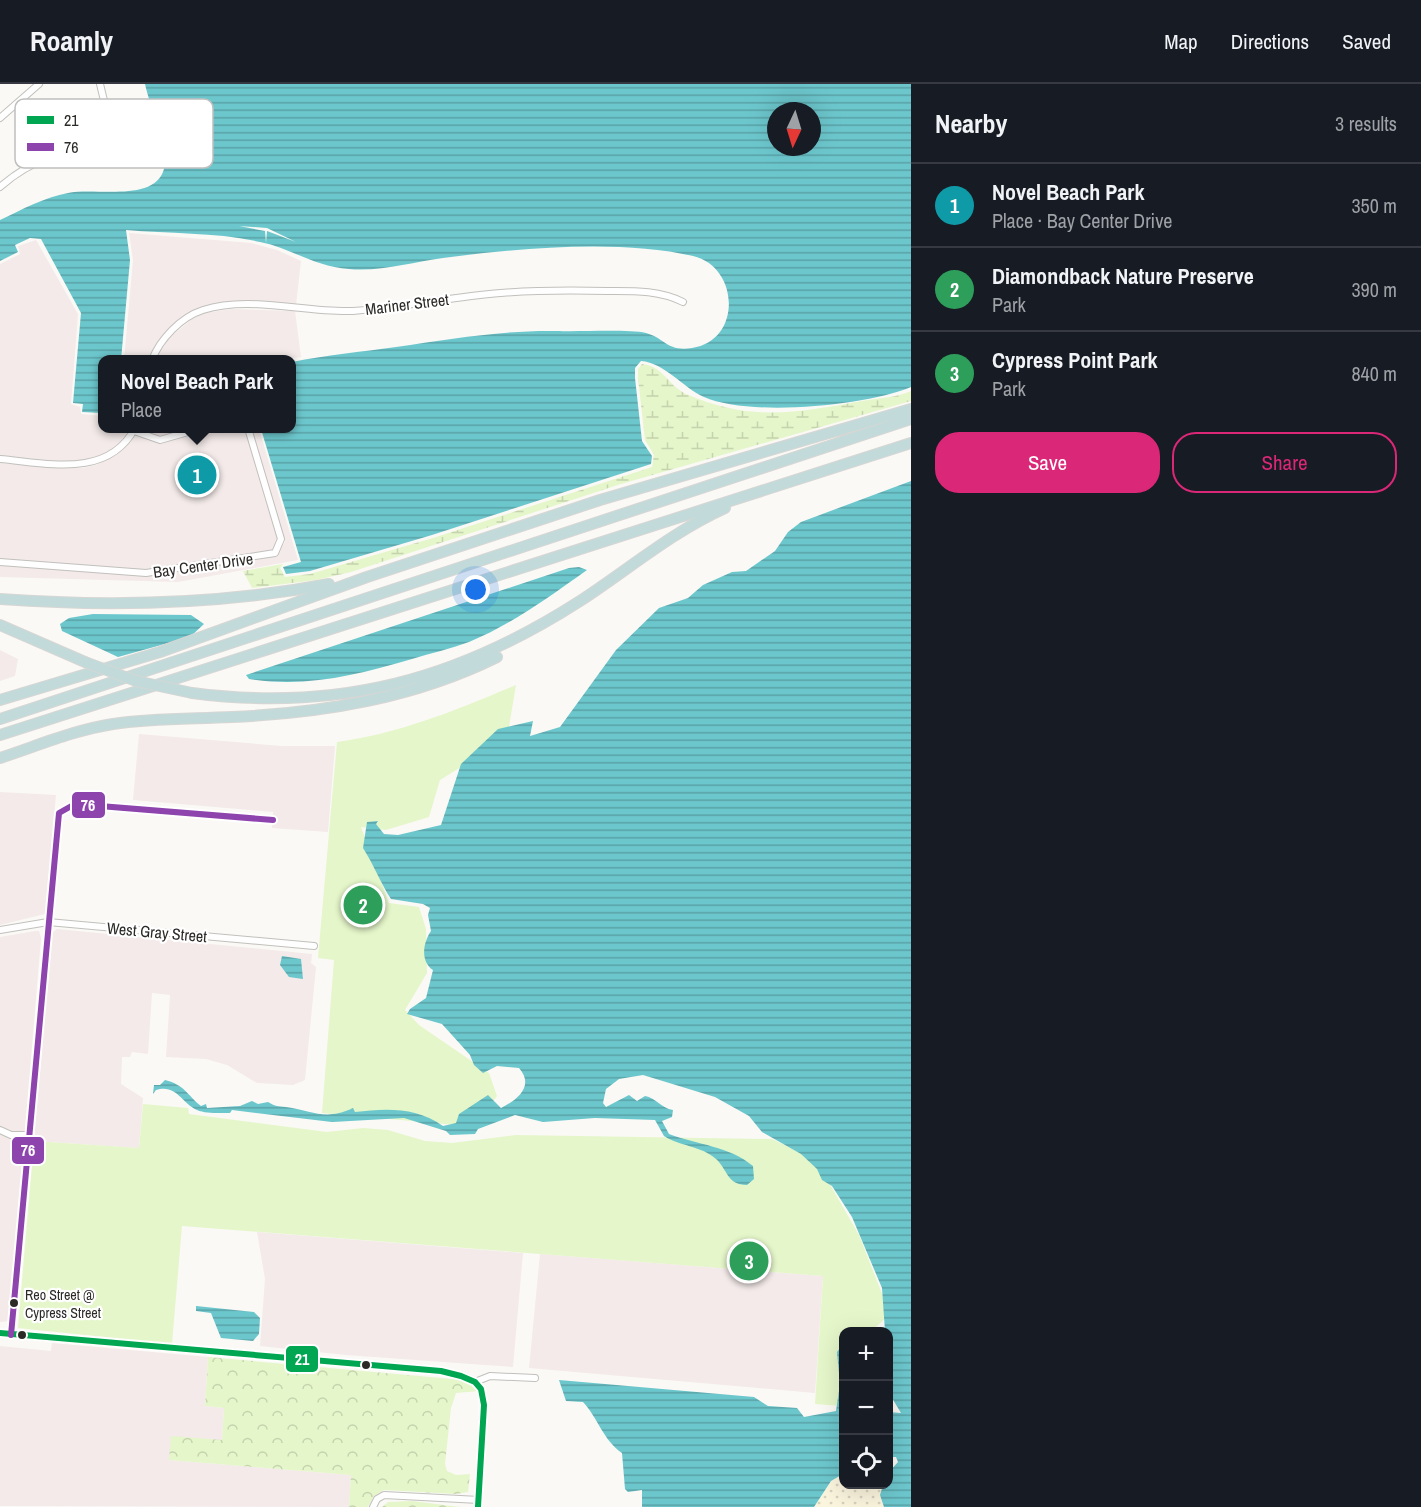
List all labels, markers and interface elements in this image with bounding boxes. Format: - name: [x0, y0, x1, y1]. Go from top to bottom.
- text: Roamly: [30, 22, 113, 60]
- text: Map: [1164, 27, 1198, 56]
- text: Directions: [1231, 27, 1309, 56]
- text: Saved: [1342, 27, 1391, 56]
- legend: [15, 99, 213, 168]
- north arrow: [767, 102, 821, 156]
- text: Nearby: [935, 106, 1007, 141]
- text: 21: [64, 109, 79, 131]
- text: 3 results: [1335, 110, 1397, 137]
- text: 76: [64, 136, 79, 158]
- text: Novel Beach Park: [992, 177, 1144, 207]
- text: 1: [950, 192, 959, 219]
- text: 350 m: [1351, 192, 1397, 219]
- text: Place · Bay Center Drive: [992, 207, 1172, 234]
- text: Diamondback Nature Preserve: [992, 261, 1254, 291]
- text: 2: [950, 276, 959, 303]
- text: 390 m: [1351, 276, 1397, 303]
- street label: Mariner Street: [364, 288, 450, 320]
- text: Park: [992, 291, 1026, 318]
- text: Cypress Point Park: [992, 345, 1157, 375]
- popup: [98, 355, 296, 433]
- text: 3: [950, 360, 959, 387]
- text: 840 m: [1351, 360, 1397, 387]
- text: Novel Beach Park: [121, 366, 273, 396]
- text: Park: [992, 375, 1026, 402]
- text: Place: [121, 396, 162, 423]
- button: Save: [935, 432, 1160, 493]
- button: Share: [1172, 432, 1397, 493]
- pin: 1: [178, 452, 216, 498]
- street label: Bay Center Drive: [152, 547, 254, 583]
- your location: [461, 575, 490, 604]
- line badge: 76: [71, 791, 106, 819]
- text: 76: [81, 794, 95, 816]
- pin: 2: [344, 882, 382, 928]
- street label: West Gray Street: [106, 917, 208, 947]
- line badge: 76: [11, 1136, 45, 1165]
- text: 76: [21, 1139, 35, 1161]
- pin: 3: [730, 1238, 768, 1284]
- place label: Reo Street @ Cypress Street: [25, 1286, 101, 1322]
- marker: Reo Street @ Cypress Street: [8, 1297, 20, 1309]
- map controls: [839, 1327, 893, 1489]
- button: +: [839, 1327, 893, 1381]
- unlabelled marker: [16, 1329, 28, 1341]
- line badge: 21: [285, 1345, 319, 1373]
- text: 21: [295, 1348, 310, 1370]
- unlabelled marker: [360, 1359, 372, 1371]
- button: −: [839, 1381, 893, 1435]
- button: locate: [839, 1435, 893, 1489]

